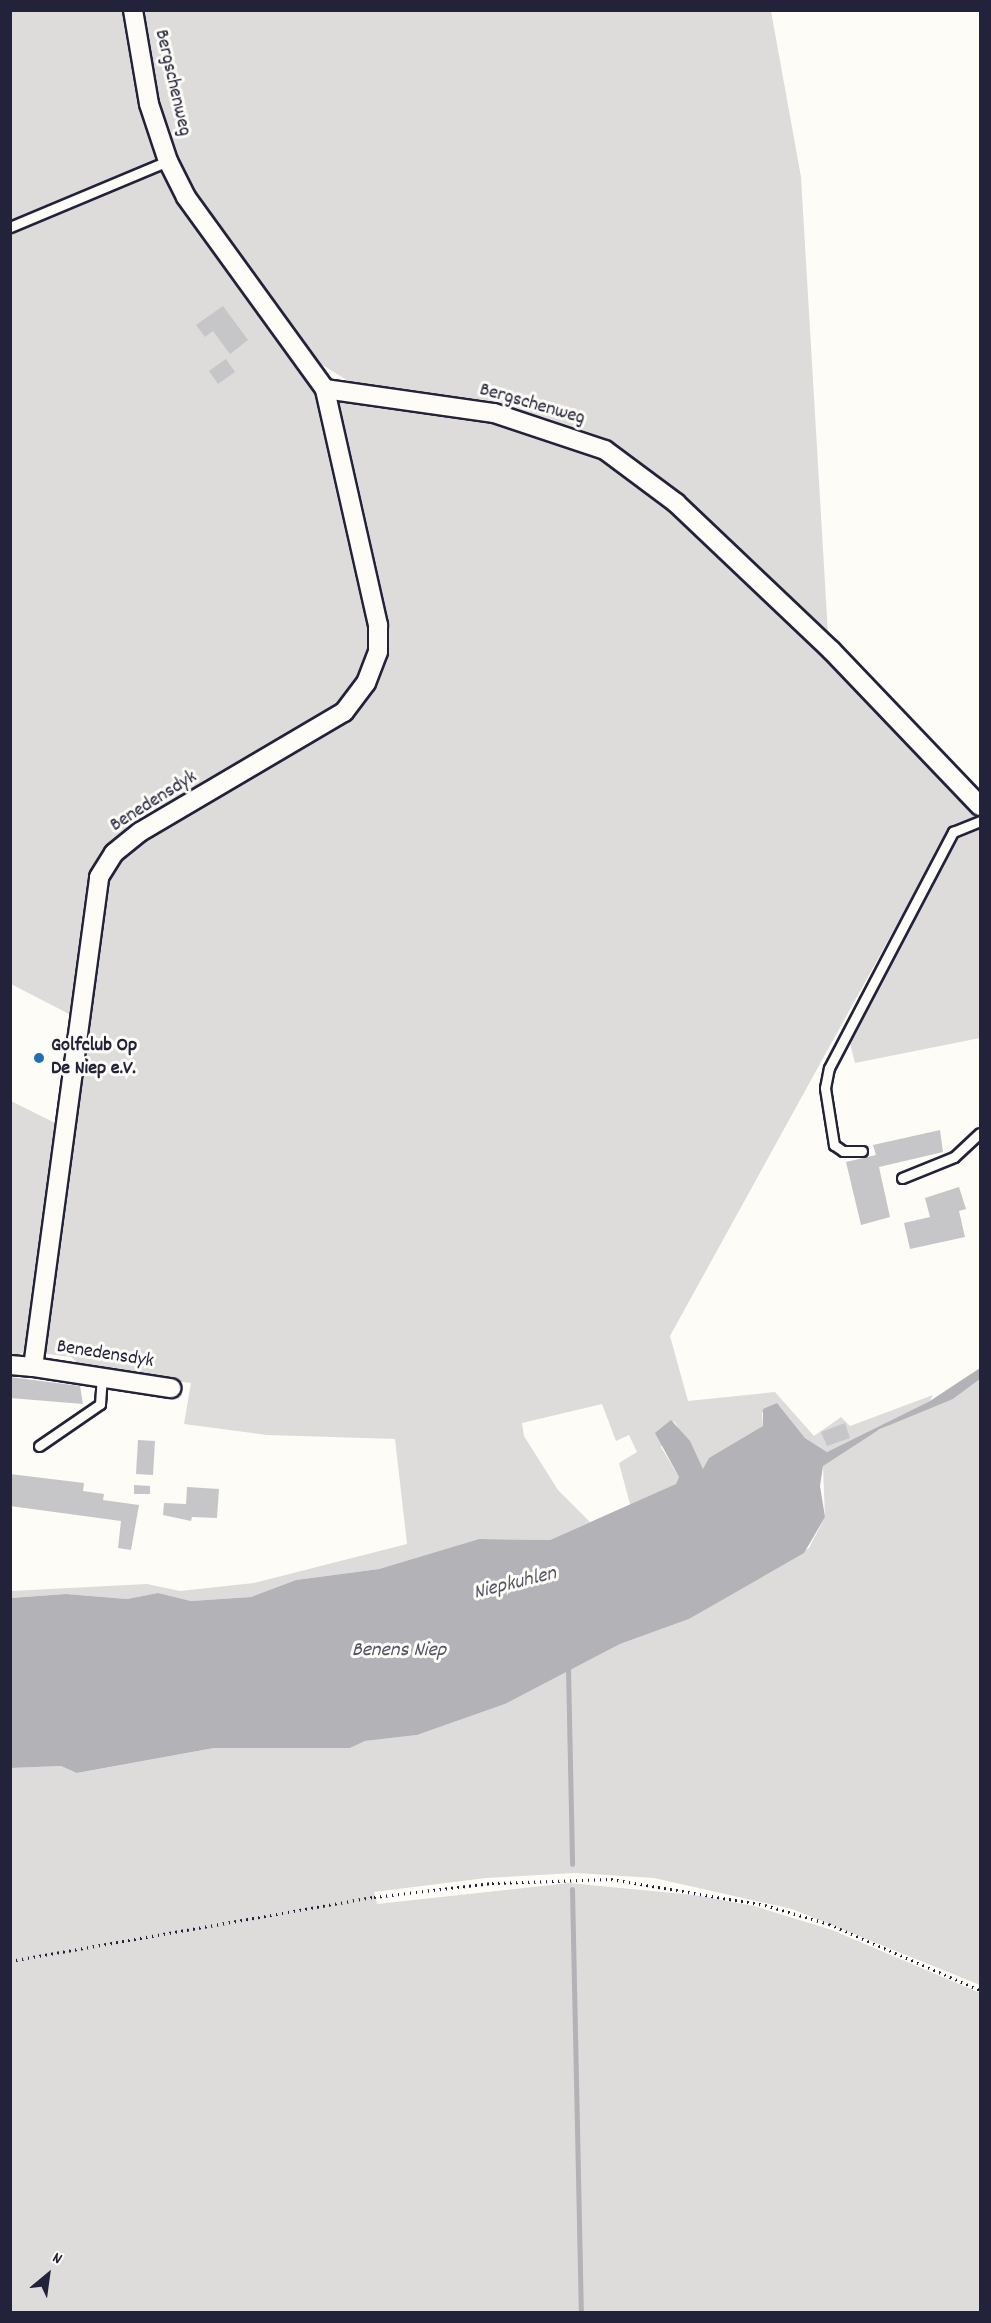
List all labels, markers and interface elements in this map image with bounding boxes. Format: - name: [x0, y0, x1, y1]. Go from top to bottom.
- street label: Bergschenweg: [148, 27, 196, 139]
- street label: Bergschenweg: [477, 379, 587, 431]
- street label: Benedensdyk: [106, 766, 202, 838]
- place label: Golfclub Op De Niep e.V.: [51, 1034, 137, 1081]
- marker: Golfclub Op De Niep e.V.: [32, 1051, 46, 1065]
- street label: Benedensdyk: [55, 1335, 155, 1375]
- water label: Niepkuhlen: [471, 1562, 559, 1606]
- water label: Benens Niep: [352, 1638, 446, 1664]
- north arrow: [18, 2245, 78, 2305]
- text: N: [48, 2247, 66, 2271]

